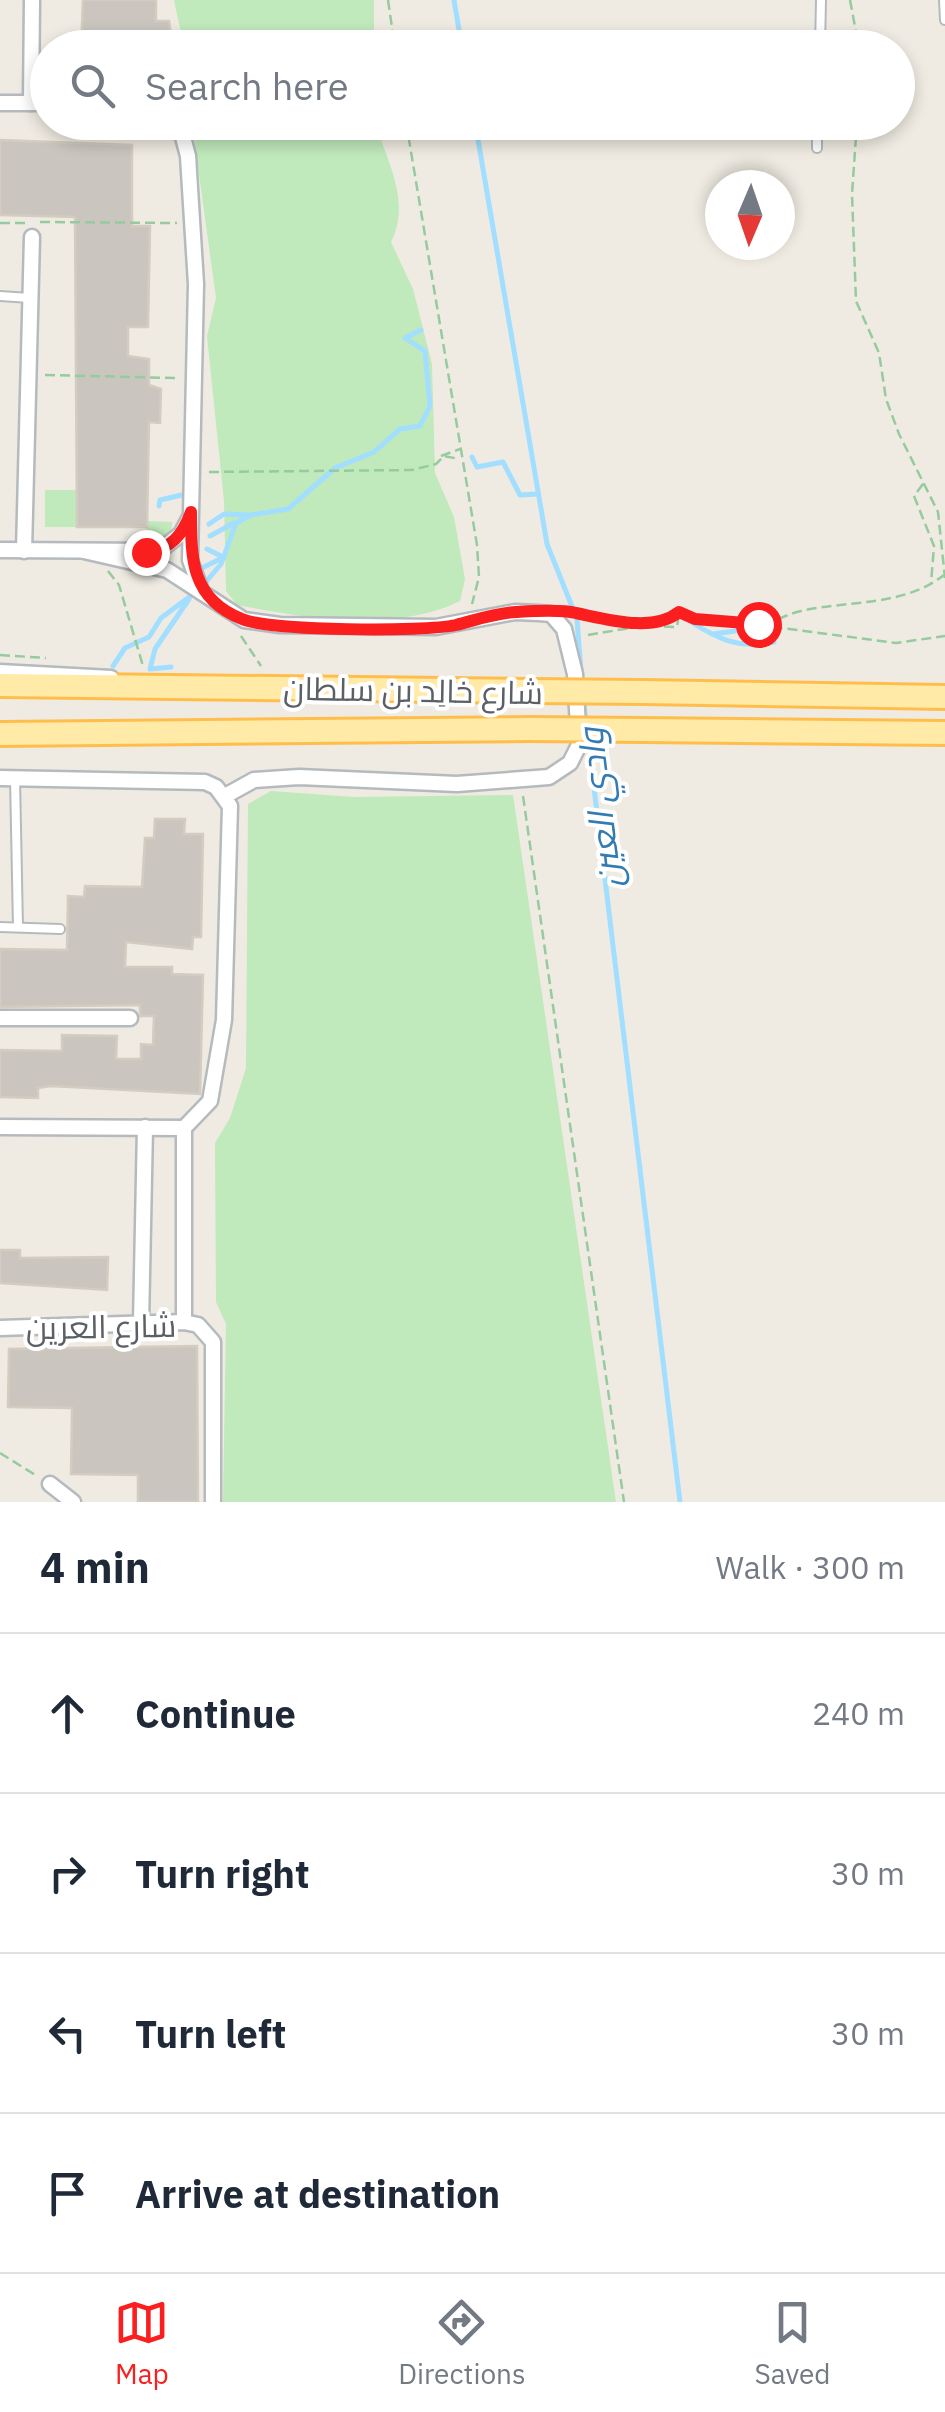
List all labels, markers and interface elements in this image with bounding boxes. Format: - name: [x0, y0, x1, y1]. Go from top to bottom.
- search box: [30, 30, 915, 140]
- icon: search: [65, 58, 120, 113]
- text: Search here: [145, 61, 349, 110]
- north arrow: [705, 170, 795, 260]
- route end: [124, 530, 170, 576]
- route start: [736, 602, 782, 648]
- street label: شارع خالِد بن سلطان: [283, 667, 543, 715]
- water label: وادي العين: [566, 723, 638, 891]
- street label: شارع العرين: [25, 1304, 177, 1350]
- text: 4 min: [40, 1540, 150, 1595]
- text: Walk · 300 m: [716, 1546, 905, 1588]
- icon: ahead: [40, 1686, 95, 1741]
- text: Continue: [135, 1689, 296, 1738]
- text: 240 m: [812, 1692, 905, 1734]
- icon: right: [40, 1846, 95, 1901]
- text: Turn right: [135, 1849, 310, 1898]
- text: 30 m: [831, 1852, 905, 1894]
- icon: left: [40, 2006, 95, 2061]
- text: Turn left: [135, 2009, 286, 2058]
- text: 30 m: [831, 2012, 905, 2054]
- icon: arrive: [40, 2166, 95, 2221]
- text: Arrive at destination: [135, 2169, 500, 2218]
- tab: Map: [114, 2295, 169, 2392]
- tab: Directions: [398, 2295, 526, 2392]
- tab: Saved: [754, 2295, 831, 2392]

